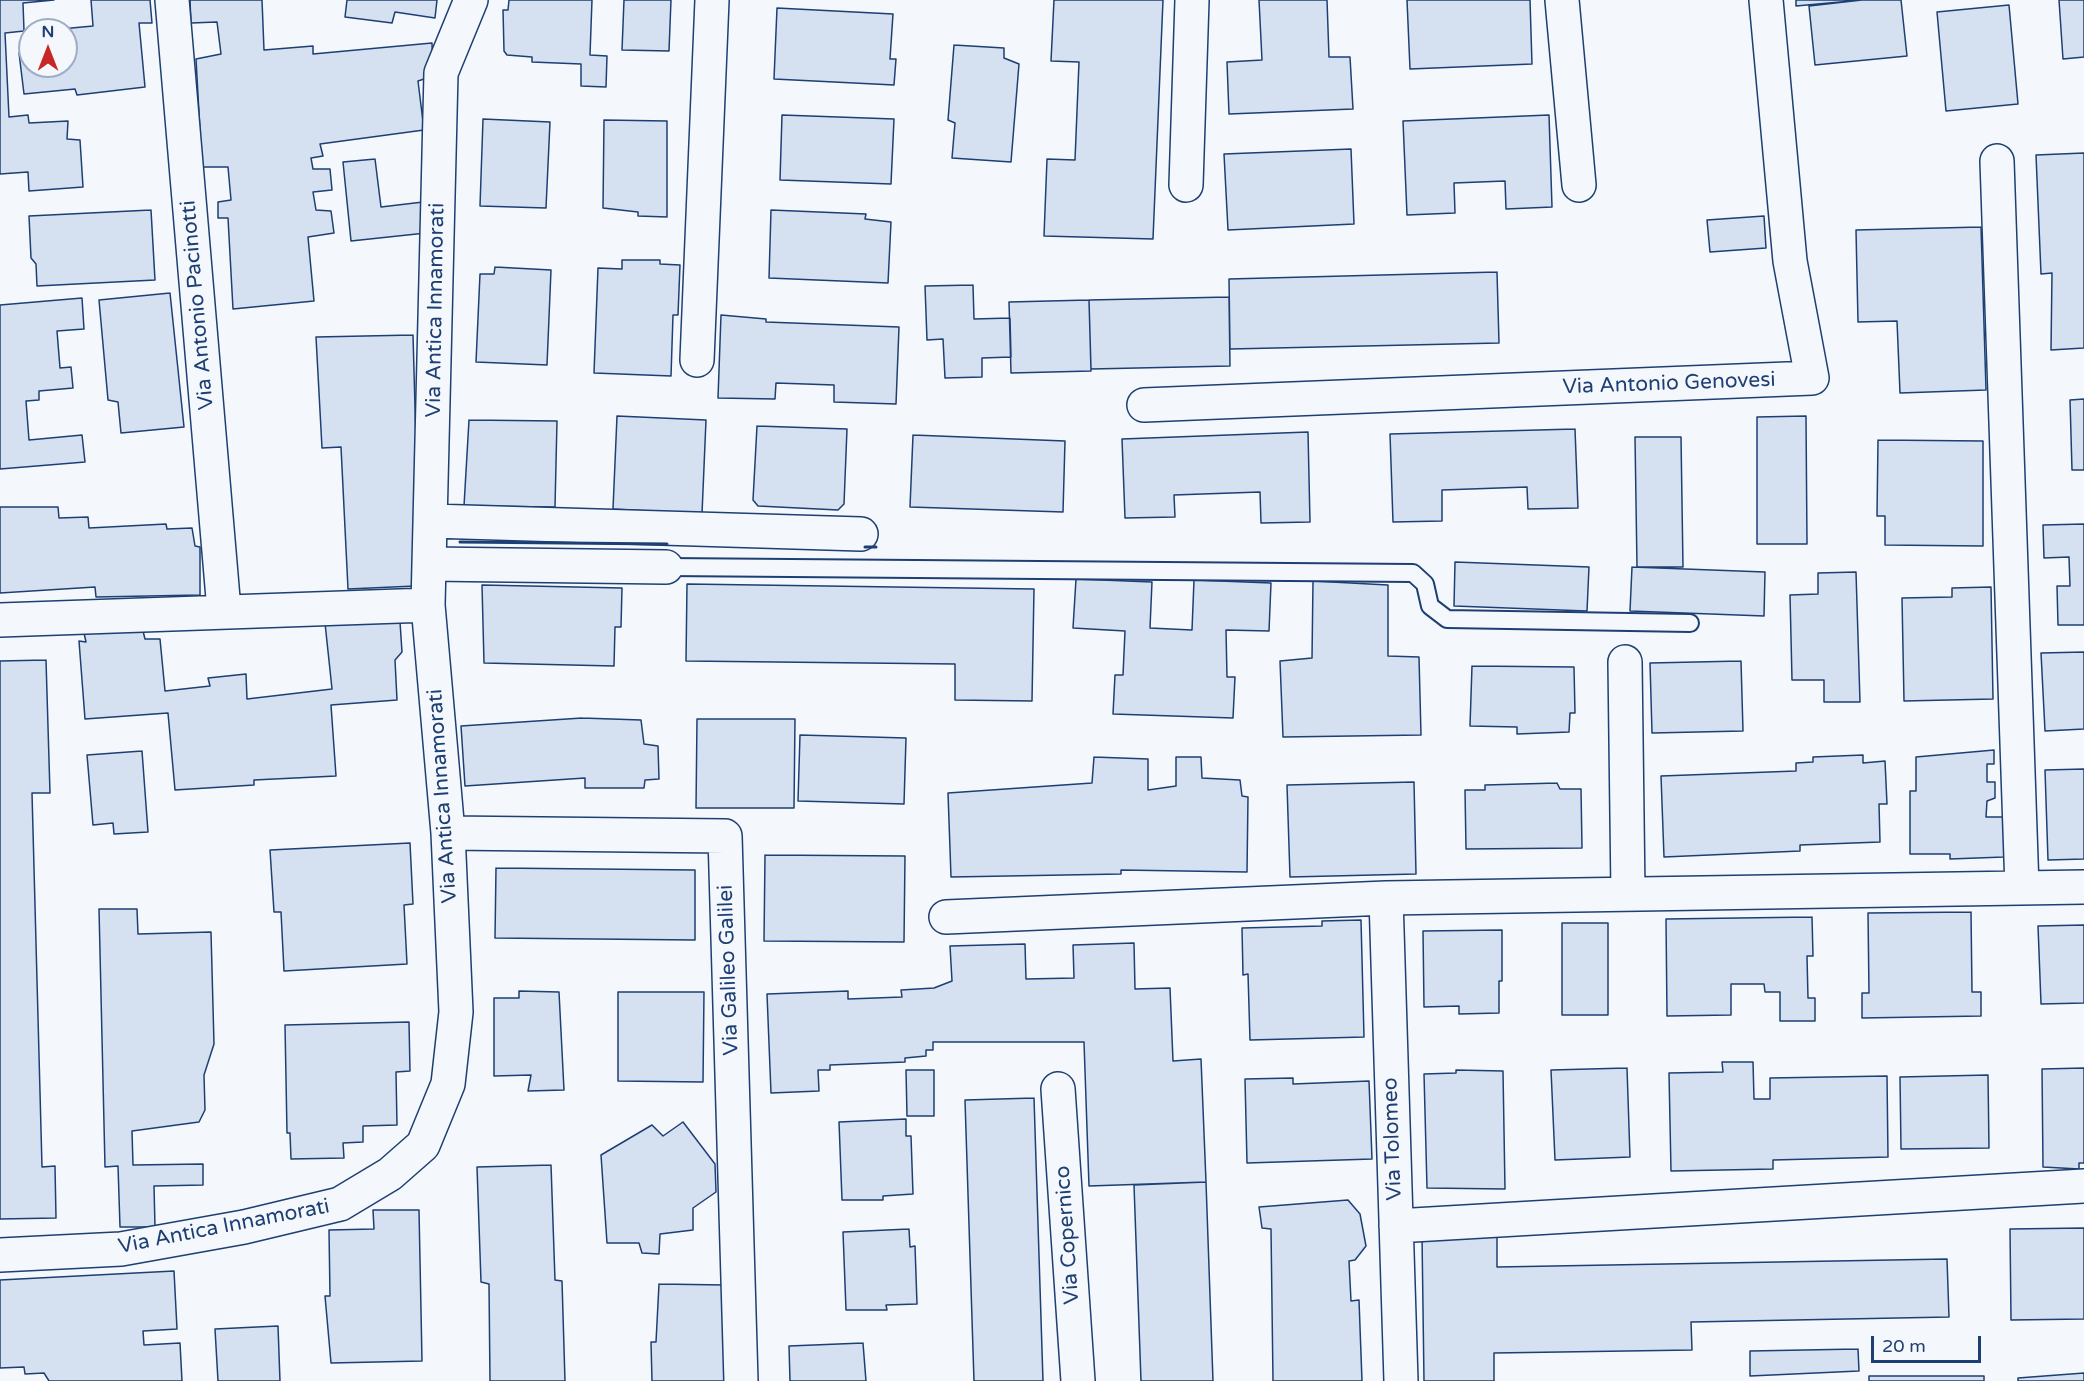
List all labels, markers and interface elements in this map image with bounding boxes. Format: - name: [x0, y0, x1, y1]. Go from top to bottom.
- north arrow: [18, 18, 78, 78]
- text: N: [42, 22, 54, 42]
- street label: Via Antonio Pacinotti: [176, 199, 220, 411]
- street label: Via Antica Innamorati: [422, 202, 450, 418]
- street label: Via Antonio Genovesi: [1562, 368, 1776, 400]
- street label: Via Antica Innamorati: [423, 688, 463, 904]
- street label: Via Galileo Galilei: [713, 884, 745, 1056]
- street label: Via Tolomeo: [1378, 1077, 1408, 1201]
- street label: Via Copernico: [1051, 1165, 1085, 1305]
- street label: Via Antica Innamorati: [116, 1194, 332, 1260]
- scale bar: [1874, 1324, 1984, 1362]
- text: 20 m: [1882, 1335, 1926, 1357]

